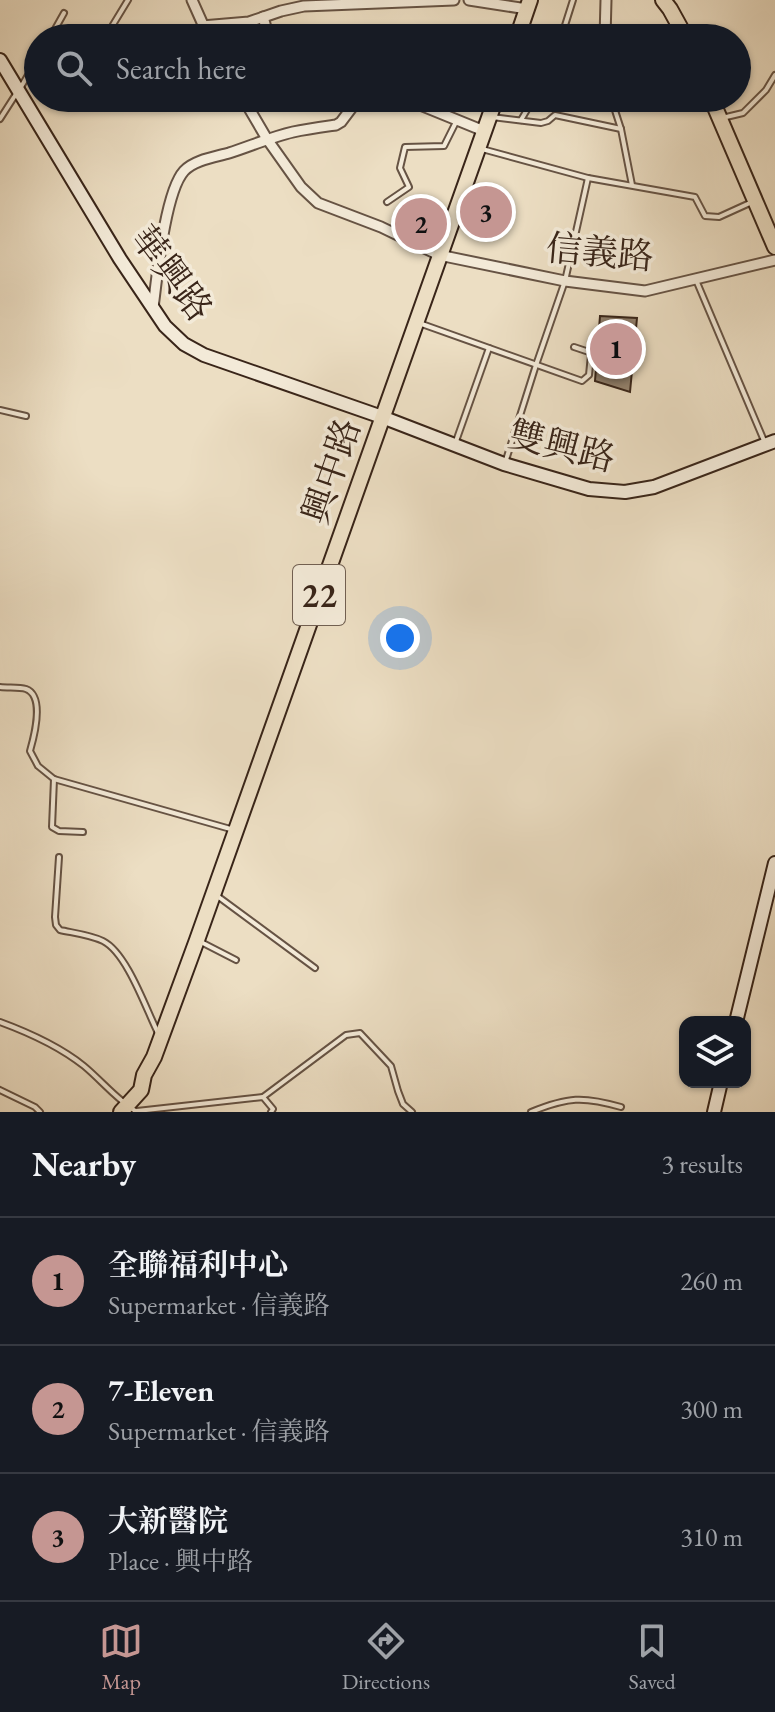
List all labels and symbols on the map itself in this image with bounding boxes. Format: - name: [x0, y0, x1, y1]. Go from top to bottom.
- pin: 3: [460, 182, 512, 242]
- pin: 2: [395, 194, 447, 254]
- street label: 華興路: [121, 216, 223, 330]
- street label: 信義路: [544, 224, 656, 280]
- pin: 1: [590, 319, 642, 379]
- street label: 雙興路: [504, 410, 620, 482]
- street label: 興中路: [291, 412, 371, 530]
- road number: 22: [293, 565, 345, 625]
- your location: [380, 618, 420, 658]

